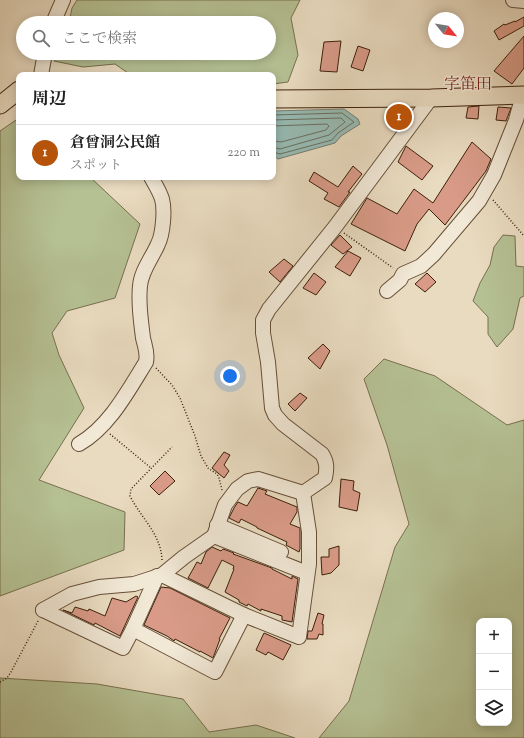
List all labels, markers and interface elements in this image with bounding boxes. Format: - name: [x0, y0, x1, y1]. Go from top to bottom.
- north arrow: [428, 12, 464, 48]
- search box: [16, 16, 276, 60]
- icon: search: [30, 27, 52, 49]
- text: ここで検索: [62, 29, 137, 50]
- district label: 字笛田: [444, 74, 492, 97]
- text: 周辺: [32, 88, 66, 112]
- pin: 1: [386, 102, 412, 132]
- text: 倉曾洞公民館: [70, 133, 160, 154]
- text: 1: [43, 144, 47, 162]
- text: 220 m: [227, 144, 260, 162]
- text: スポット: [70, 157, 122, 175]
- your location: [220, 366, 240, 386]
- map controls: [476, 618, 512, 726]
- button: +: [476, 618, 512, 654]
- button: −: [476, 654, 512, 690]
- button: layers: [476, 690, 512, 726]

